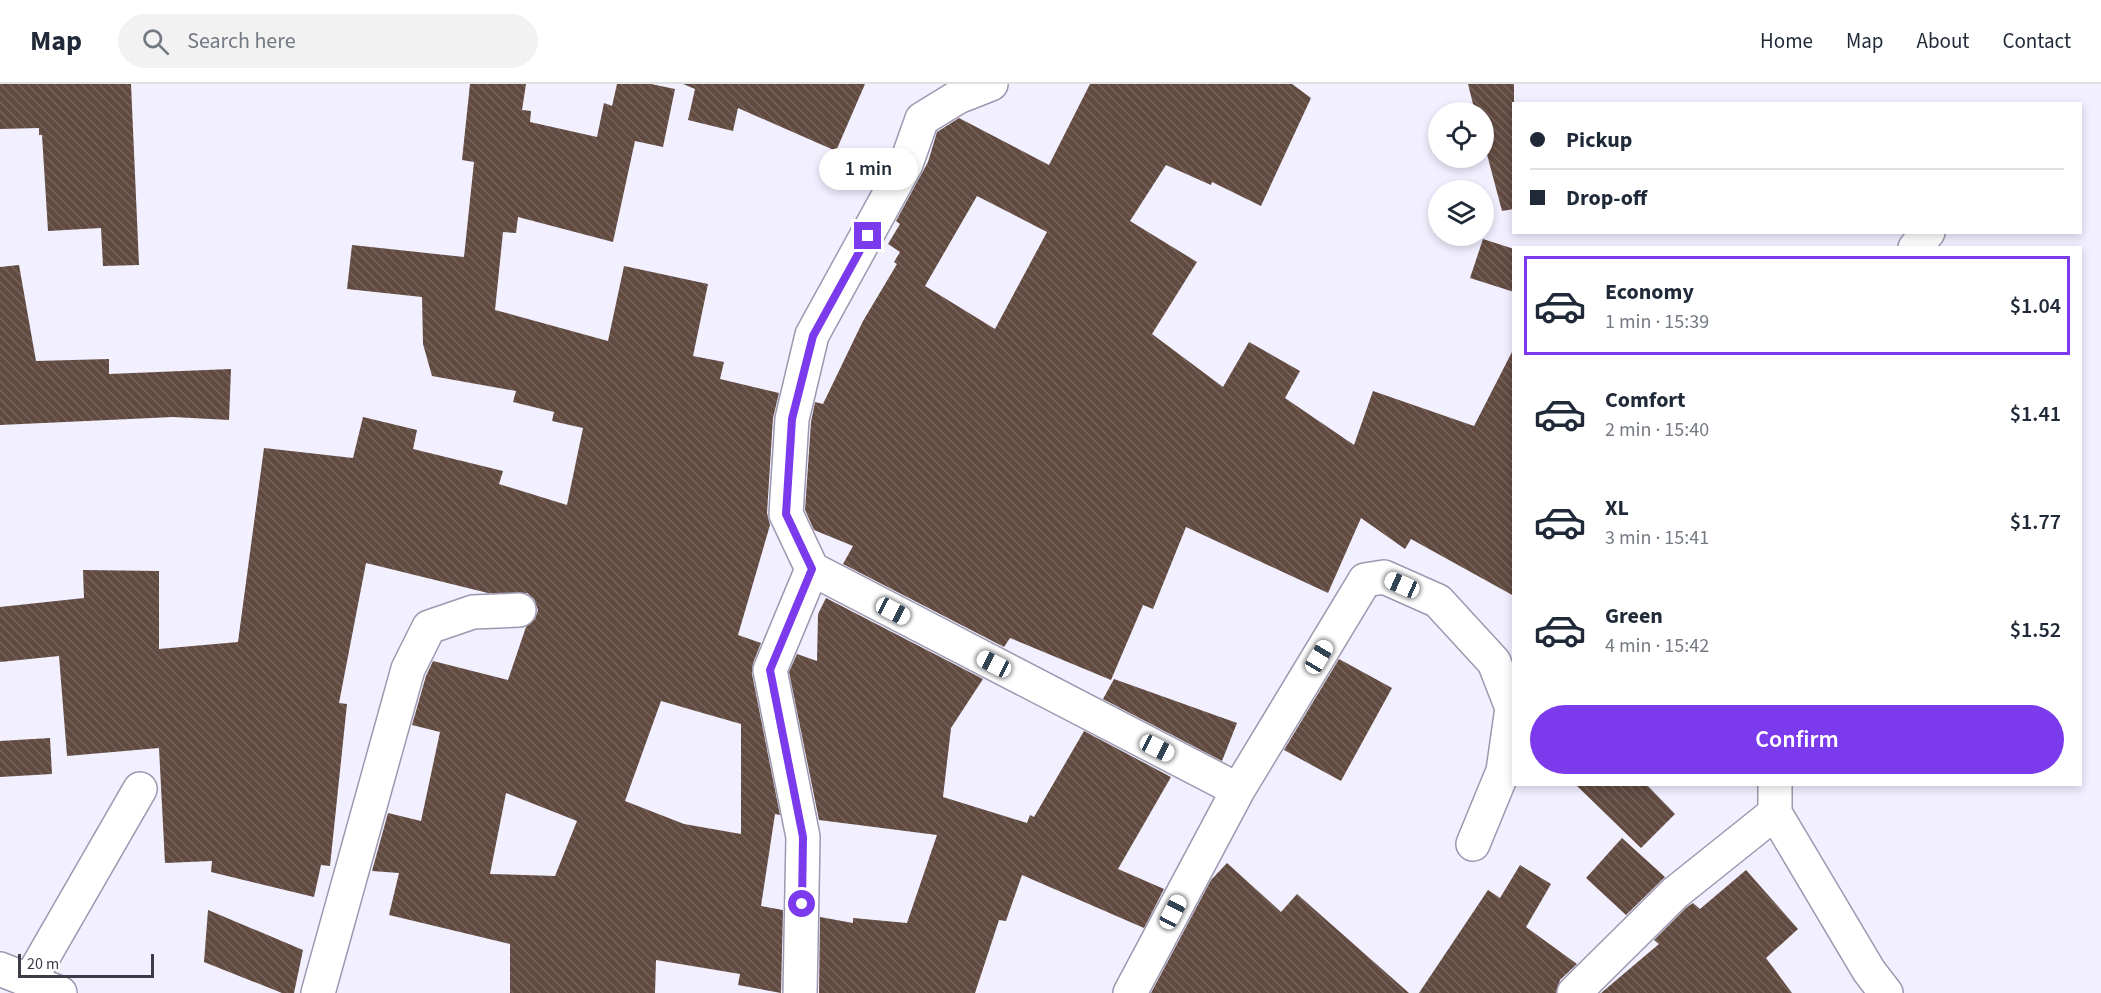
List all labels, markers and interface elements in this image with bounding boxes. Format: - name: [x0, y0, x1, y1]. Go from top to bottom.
- search box: [118, 14, 538, 68]
- text: Map: [30, 21, 82, 61]
- icon: search: [139, 25, 172, 58]
- text: Search here: [187, 25, 296, 57]
- text: Home: [1760, 26, 1813, 56]
- text: Map: [1846, 26, 1884, 56]
- text: About: [1917, 26, 1969, 56]
- text: Contact: [2002, 26, 2071, 56]
- map controls: [1428, 102, 1494, 246]
- button: locate: [1428, 102, 1494, 168]
- text: Pickup: [1566, 124, 1632, 156]
- callout: 1 min: [818, 149, 918, 191]
- text: 1 min: [845, 155, 892, 183]
- button: layers: [1428, 180, 1494, 246]
- text: Drop-off: [1566, 182, 1647, 214]
- route end: [854, 222, 881, 249]
- text: Economy: [1605, 276, 1694, 308]
- icon: car: [1533, 279, 1587, 333]
- text: $1.04: [2010, 290, 2061, 322]
- text: 1 min · 15:39: [1605, 308, 1709, 336]
- text: Comfort: [1605, 384, 1686, 416]
- icon: car: [1533, 387, 1587, 441]
- text: $1.41: [2010, 398, 2061, 430]
- text: 2 min · 15:40: [1605, 416, 1709, 444]
- text: XL: [1605, 492, 1629, 524]
- icon: car: [1533, 495, 1587, 549]
- text: $1.77: [2010, 506, 2061, 538]
- text: 3 min · 15:41: [1605, 524, 1709, 552]
- car: [1382, 569, 1422, 601]
- car: [873, 595, 913, 627]
- text: Green: [1605, 600, 1663, 632]
- icon: car: [1533, 603, 1587, 657]
- text: $1.52: [2010, 614, 2061, 646]
- text: 4 min · 15:42: [1605, 632, 1709, 660]
- car: [1302, 637, 1336, 677]
- car: [974, 648, 1014, 680]
- button: Confirm: [1530, 705, 2064, 774]
- car: [1137, 732, 1177, 764]
- route start: [788, 890, 815, 917]
- car: [1157, 892, 1189, 932]
- scale bar: [18, 951, 154, 978]
- text: 20 m: [27, 953, 59, 975]

